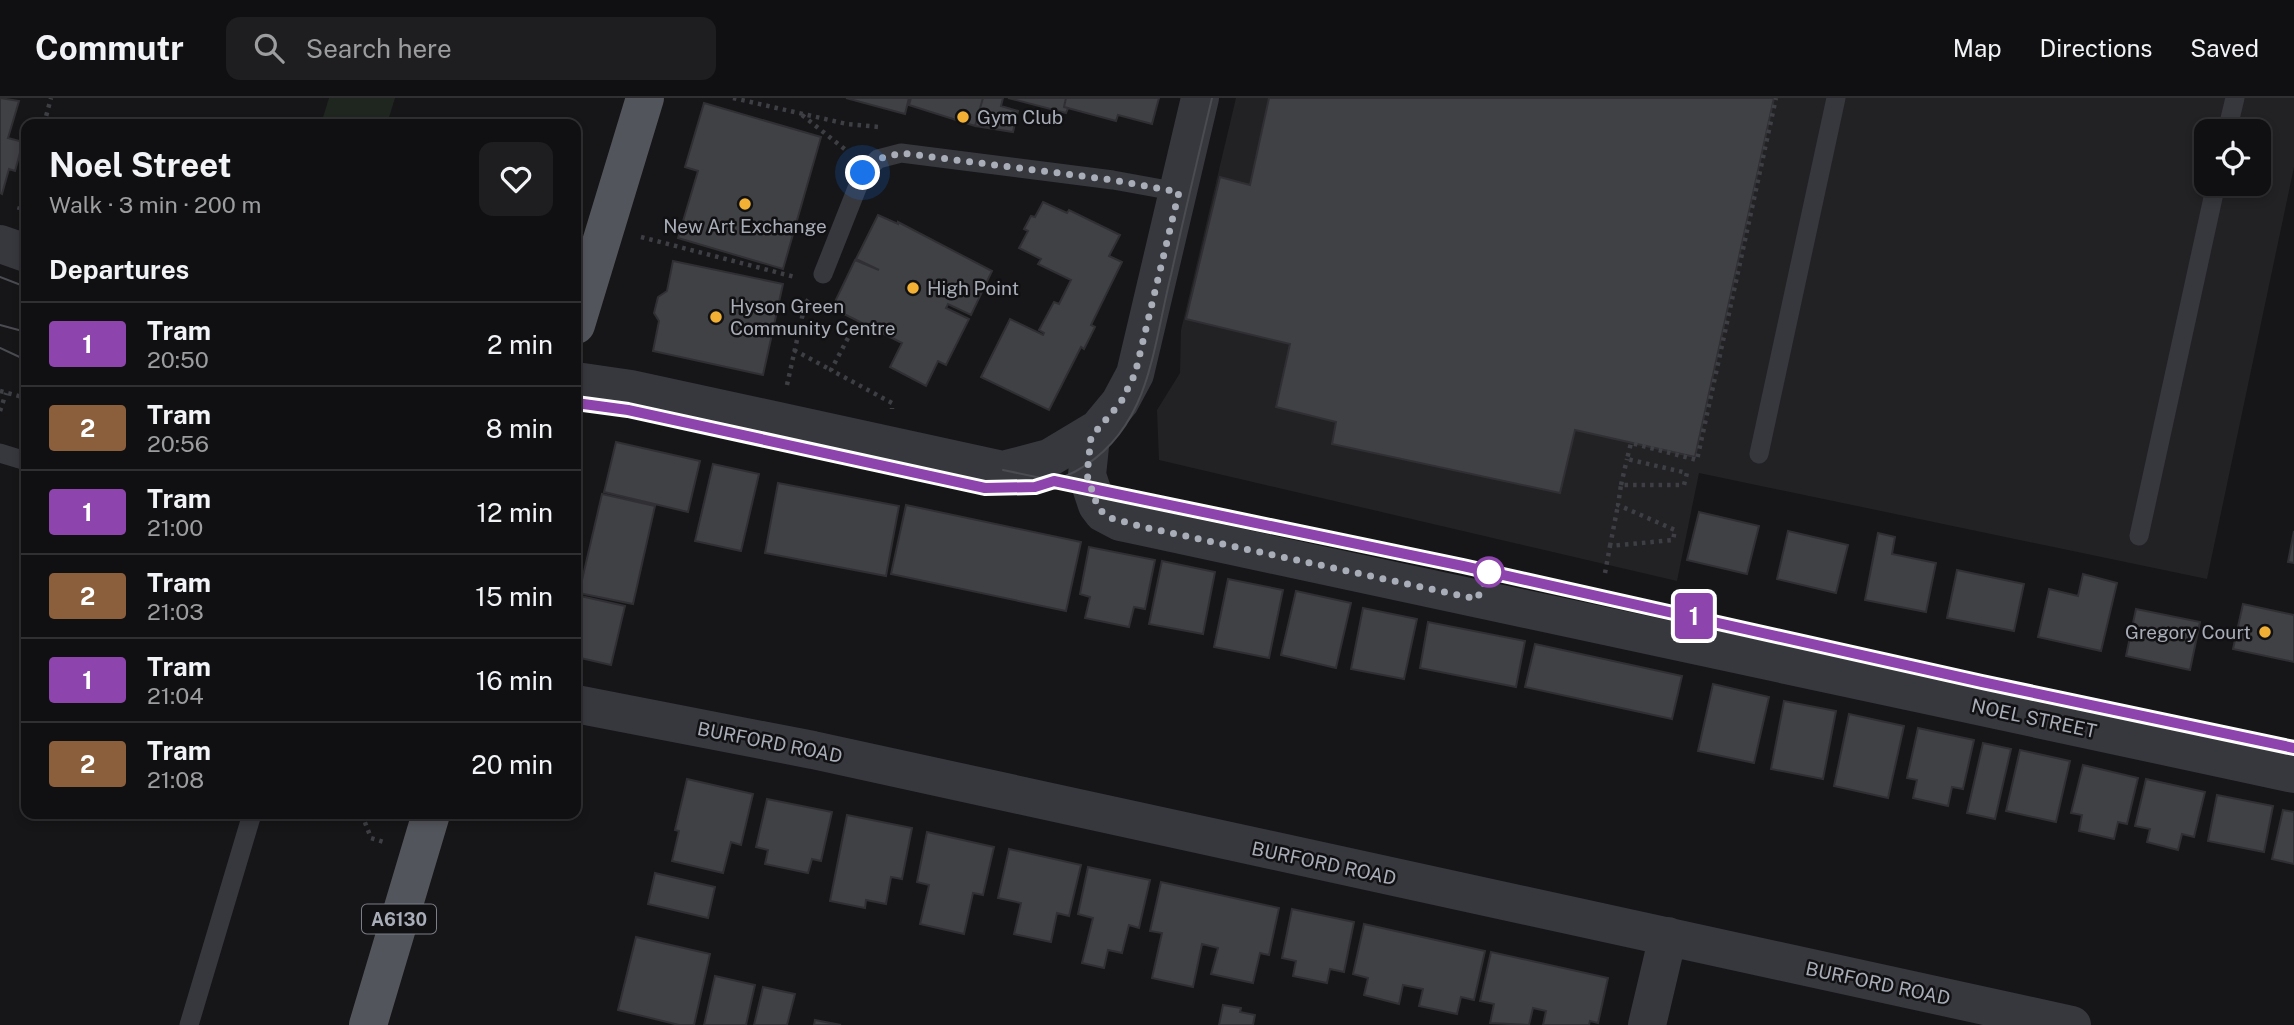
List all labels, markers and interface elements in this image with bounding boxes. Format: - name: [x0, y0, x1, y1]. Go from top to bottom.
- search box: [226, 17, 716, 80]
- text: Commutr: [35, 29, 184, 67]
- icon: search: [250, 29, 288, 67]
- text: Search here: [306, 33, 452, 64]
- text: Map: [1953, 34, 2002, 62]
- text: Directions: [2040, 34, 2152, 62]
- text: Saved: [2190, 34, 2259, 62]
- place label: Gym Club: [977, 106, 1063, 128]
- marker: Gym Club: [955, 109, 971, 125]
- map controls: [2194, 119, 2271, 196]
- button: locate: [2194, 119, 2271, 196]
- button: heart: [479, 142, 553, 216]
- text: Noel Street: [49, 146, 232, 184]
- your location: [845, 155, 880, 190]
- text: Walk · 3 min · 200 m: [49, 191, 261, 218]
- marker: New Art Exchange: [737, 196, 753, 212]
- place label: New Art Exchange: [663, 215, 827, 237]
- text: Departures: [49, 254, 189, 285]
- place label: High Point: [927, 277, 1019, 299]
- marker: High Point: [905, 280, 921, 296]
- place label: Hyson Green Community Centre: [730, 295, 895, 339]
- marker: Hyson Green Community Centre: [708, 309, 724, 325]
- text: Tram: [147, 315, 211, 346]
- text: 2 min: [487, 329, 553, 360]
- text: 1: [82, 330, 93, 358]
- text: 20:50: [147, 346, 209, 373]
- text: Tram: [147, 399, 211, 430]
- text: 8 min: [486, 413, 553, 444]
- text: 2: [80, 414, 95, 442]
- text: 20:56: [147, 430, 209, 457]
- text: Tram: [147, 483, 211, 514]
- text: 12 min: [477, 497, 553, 528]
- text: 1: [82, 498, 93, 526]
- text: 21:00: [147, 514, 203, 541]
- unlabelled marker: [1474, 557, 1504, 587]
- text: Tram: [147, 567, 211, 598]
- text: 15 min: [475, 581, 553, 612]
- text: 2: [80, 582, 95, 610]
- line badge: 1: [1671, 593, 1717, 639]
- text: 21:03: [147, 598, 204, 625]
- text: 1: [1689, 602, 1699, 630]
- place label: Gregory Court: [2125, 621, 2251, 643]
- marker: Gregory Court: [2257, 624, 2273, 640]
- text: Tram: [147, 651, 211, 682]
- text: 16 min: [476, 665, 553, 696]
- text: 1: [82, 666, 93, 694]
- text: 21:04: [147, 682, 204, 709]
- street label: NOEL STREET: [1969, 694, 2099, 742]
- street label: BURFORD ROAD: [696, 717, 844, 767]
- text: Tram: [147, 735, 211, 766]
- text: 20 min: [471, 749, 553, 780]
- text: 2: [80, 750, 95, 778]
- text: 21:08: [147, 766, 204, 793]
- street label: BURFORD ROAD: [1250, 837, 1398, 889]
- road number: A6130: [362, 904, 436, 934]
- street label: BURFORD ROAD: [1804, 957, 1952, 1009]

